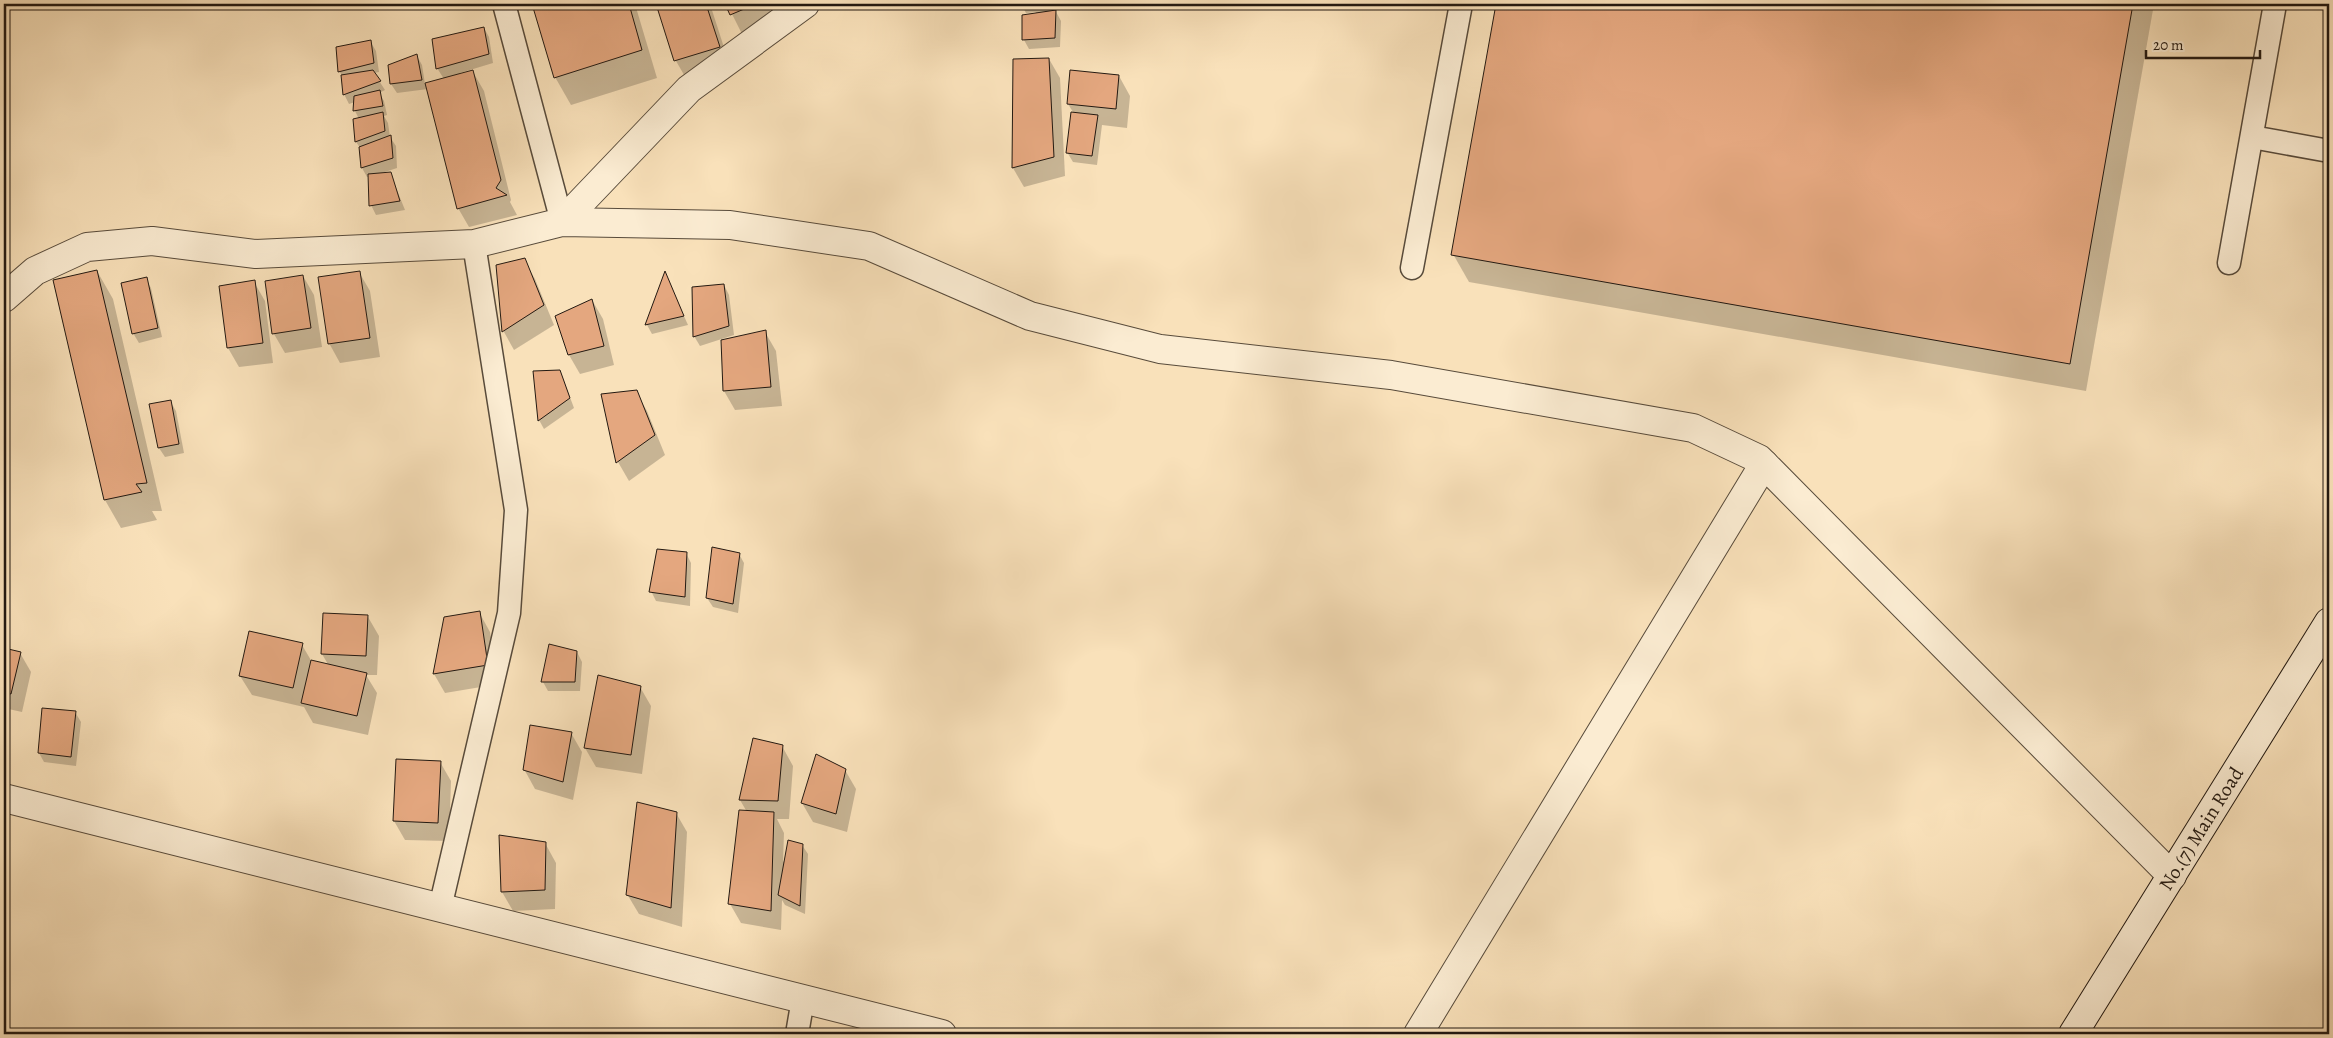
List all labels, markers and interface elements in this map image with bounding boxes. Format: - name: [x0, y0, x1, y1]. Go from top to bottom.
- scale bar: [2146, 28, 2259, 60]
- text: 20 m: [2153, 35, 2184, 55]
- street label: No.(7) Main Road: [2152, 762, 2250, 896]

